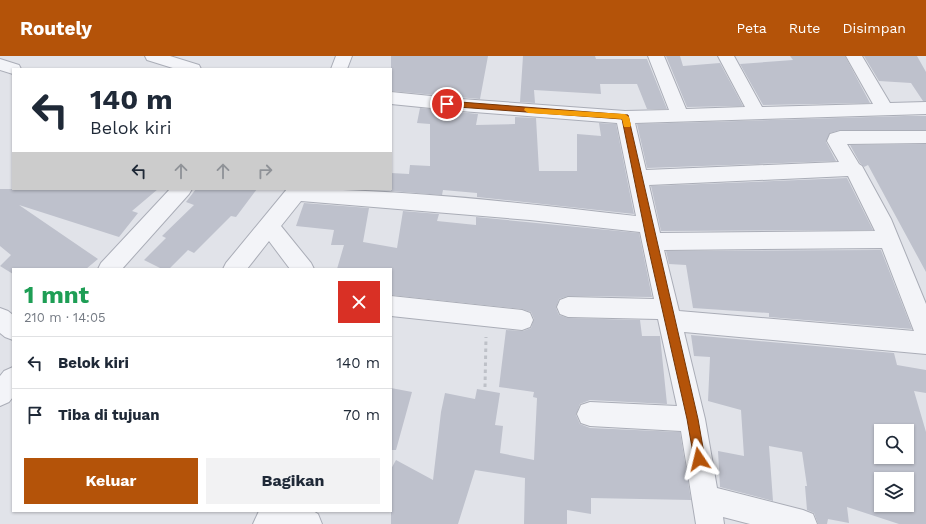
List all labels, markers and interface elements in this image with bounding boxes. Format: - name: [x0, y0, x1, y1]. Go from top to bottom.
- text: Routely: [20, 17, 92, 40]
- text: Peta: [737, 20, 767, 36]
- text: Rute: [789, 20, 820, 36]
- text: Disimpan: [842, 20, 906, 36]
- text: 140 m: [90, 83, 173, 116]
- icon: left: [24, 84, 76, 136]
- pin: [430, 87, 464, 121]
- icon: arrive: [436, 93, 458, 115]
- text: Belok kiri: [90, 117, 172, 138]
- icon: left: [128, 160, 150, 182]
- icon: ahead: [170, 160, 192, 182]
- icon: ahead: [212, 160, 234, 182]
- icon: right: [254, 160, 276, 182]
- text: 1 mnt: [24, 281, 89, 309]
- button: close: [338, 281, 380, 323]
- text: 210 m · 14:05: [24, 310, 106, 325]
- icon: left: [24, 352, 46, 374]
- text: Belok kiri: [58, 354, 129, 372]
- text: 140 m: [336, 354, 380, 372]
- icon: arrive: [24, 404, 46, 426]
- text: Tiba di tujuan: [58, 406, 160, 424]
- text: 70 m: [343, 406, 380, 424]
- map controls: [874, 424, 914, 512]
- button: search: [874, 424, 914, 464]
- position arrow: [678, 438, 720, 480]
- button: Keluar: [24, 458, 198, 504]
- button: Bagikan: [206, 458, 380, 504]
- button: layers: [874, 472, 914, 512]

